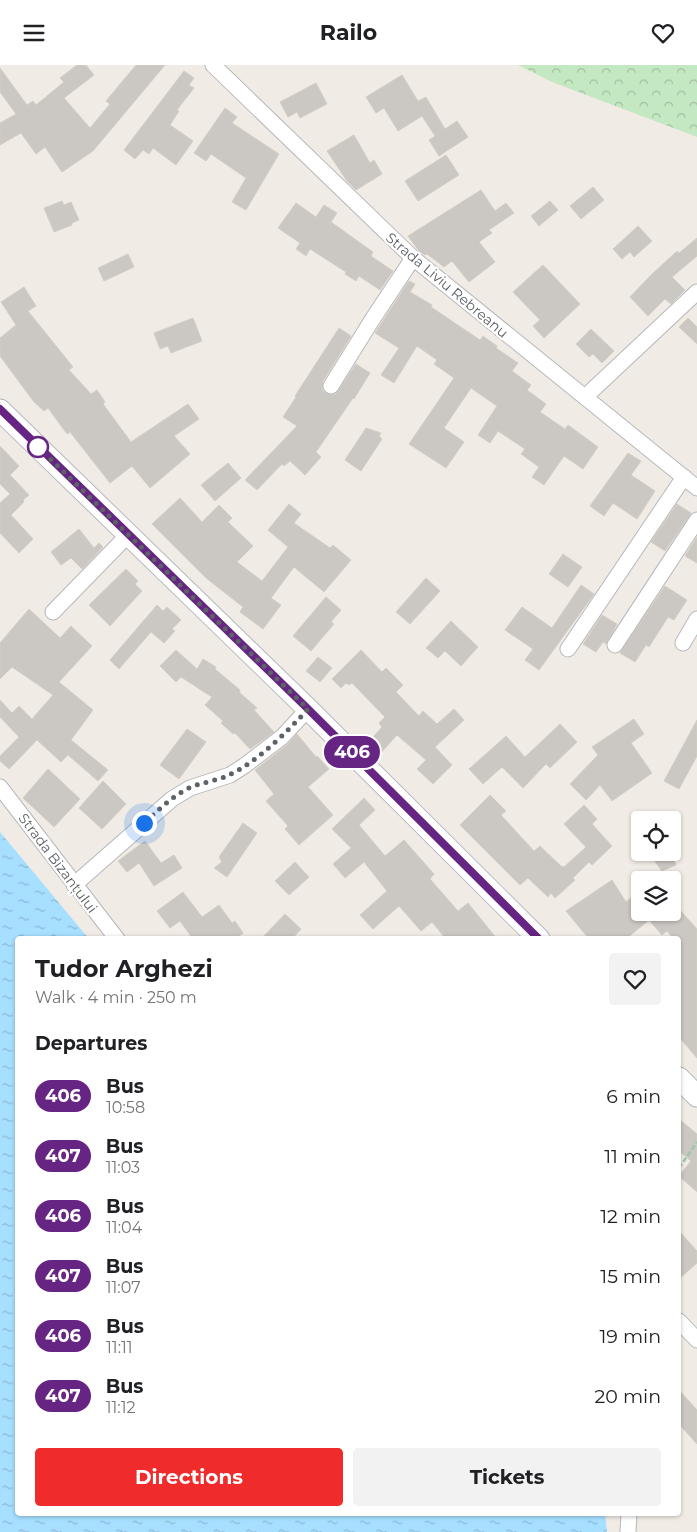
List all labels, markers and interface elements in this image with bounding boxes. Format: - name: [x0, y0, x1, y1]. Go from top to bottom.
- icon: menu: [20, 19, 48, 47]
- text: Railo: [320, 19, 377, 46]
- icon: heart: [649, 19, 677, 47]
- street label: Strada Liviu Rebreanu: [382, 229, 512, 341]
- unlabelled marker: [27, 436, 49, 458]
- line badge: 406: [323, 736, 381, 768]
- text: 406: [334, 741, 370, 763]
- street label: Strada Bizanțului: [14, 810, 101, 917]
- your location: [132, 811, 157, 836]
- map controls: [631, 811, 681, 921]
- button: locate: [631, 811, 681, 861]
- button: layers: [631, 871, 681, 921]
- button: heart: [609, 953, 661, 1005]
- text: Tudor Arghezi: [35, 954, 213, 983]
- text: Walk · 4 min · 250 m: [35, 988, 197, 1007]
- text: Departures: [35, 1032, 147, 1055]
- text: Bus: [106, 1075, 144, 1098]
- text: 406: [45, 1085, 81, 1107]
- text: 6 min: [606, 1085, 661, 1108]
- text: 10:58: [106, 1098, 145, 1117]
- text: Bus: [106, 1135, 143, 1158]
- text: 407: [45, 1145, 81, 1167]
- text: 11 min: [604, 1145, 661, 1168]
- text: 11:03: [106, 1158, 140, 1177]
- text: Bus: [106, 1195, 144, 1218]
- text: 406: [45, 1205, 81, 1227]
- text: 12 min: [600, 1205, 661, 1228]
- text: 11:04: [106, 1218, 142, 1237]
- text: Bus: [106, 1255, 143, 1278]
- text: 407: [45, 1265, 81, 1287]
- text: 15 min: [600, 1265, 661, 1288]
- text: 11:07: [106, 1278, 141, 1297]
- text: Bus: [106, 1315, 144, 1338]
- text: 406: [45, 1325, 81, 1347]
- text: 19 min: [599, 1325, 661, 1348]
- text: 11:11: [106, 1338, 133, 1357]
- text: Bus: [106, 1375, 143, 1398]
- text: 407: [45, 1385, 81, 1407]
- text: 20 min: [595, 1385, 661, 1408]
- text: 11:12: [106, 1398, 136, 1417]
- button: Directions: [35, 1448, 343, 1506]
- button: Tickets: [353, 1448, 661, 1506]

